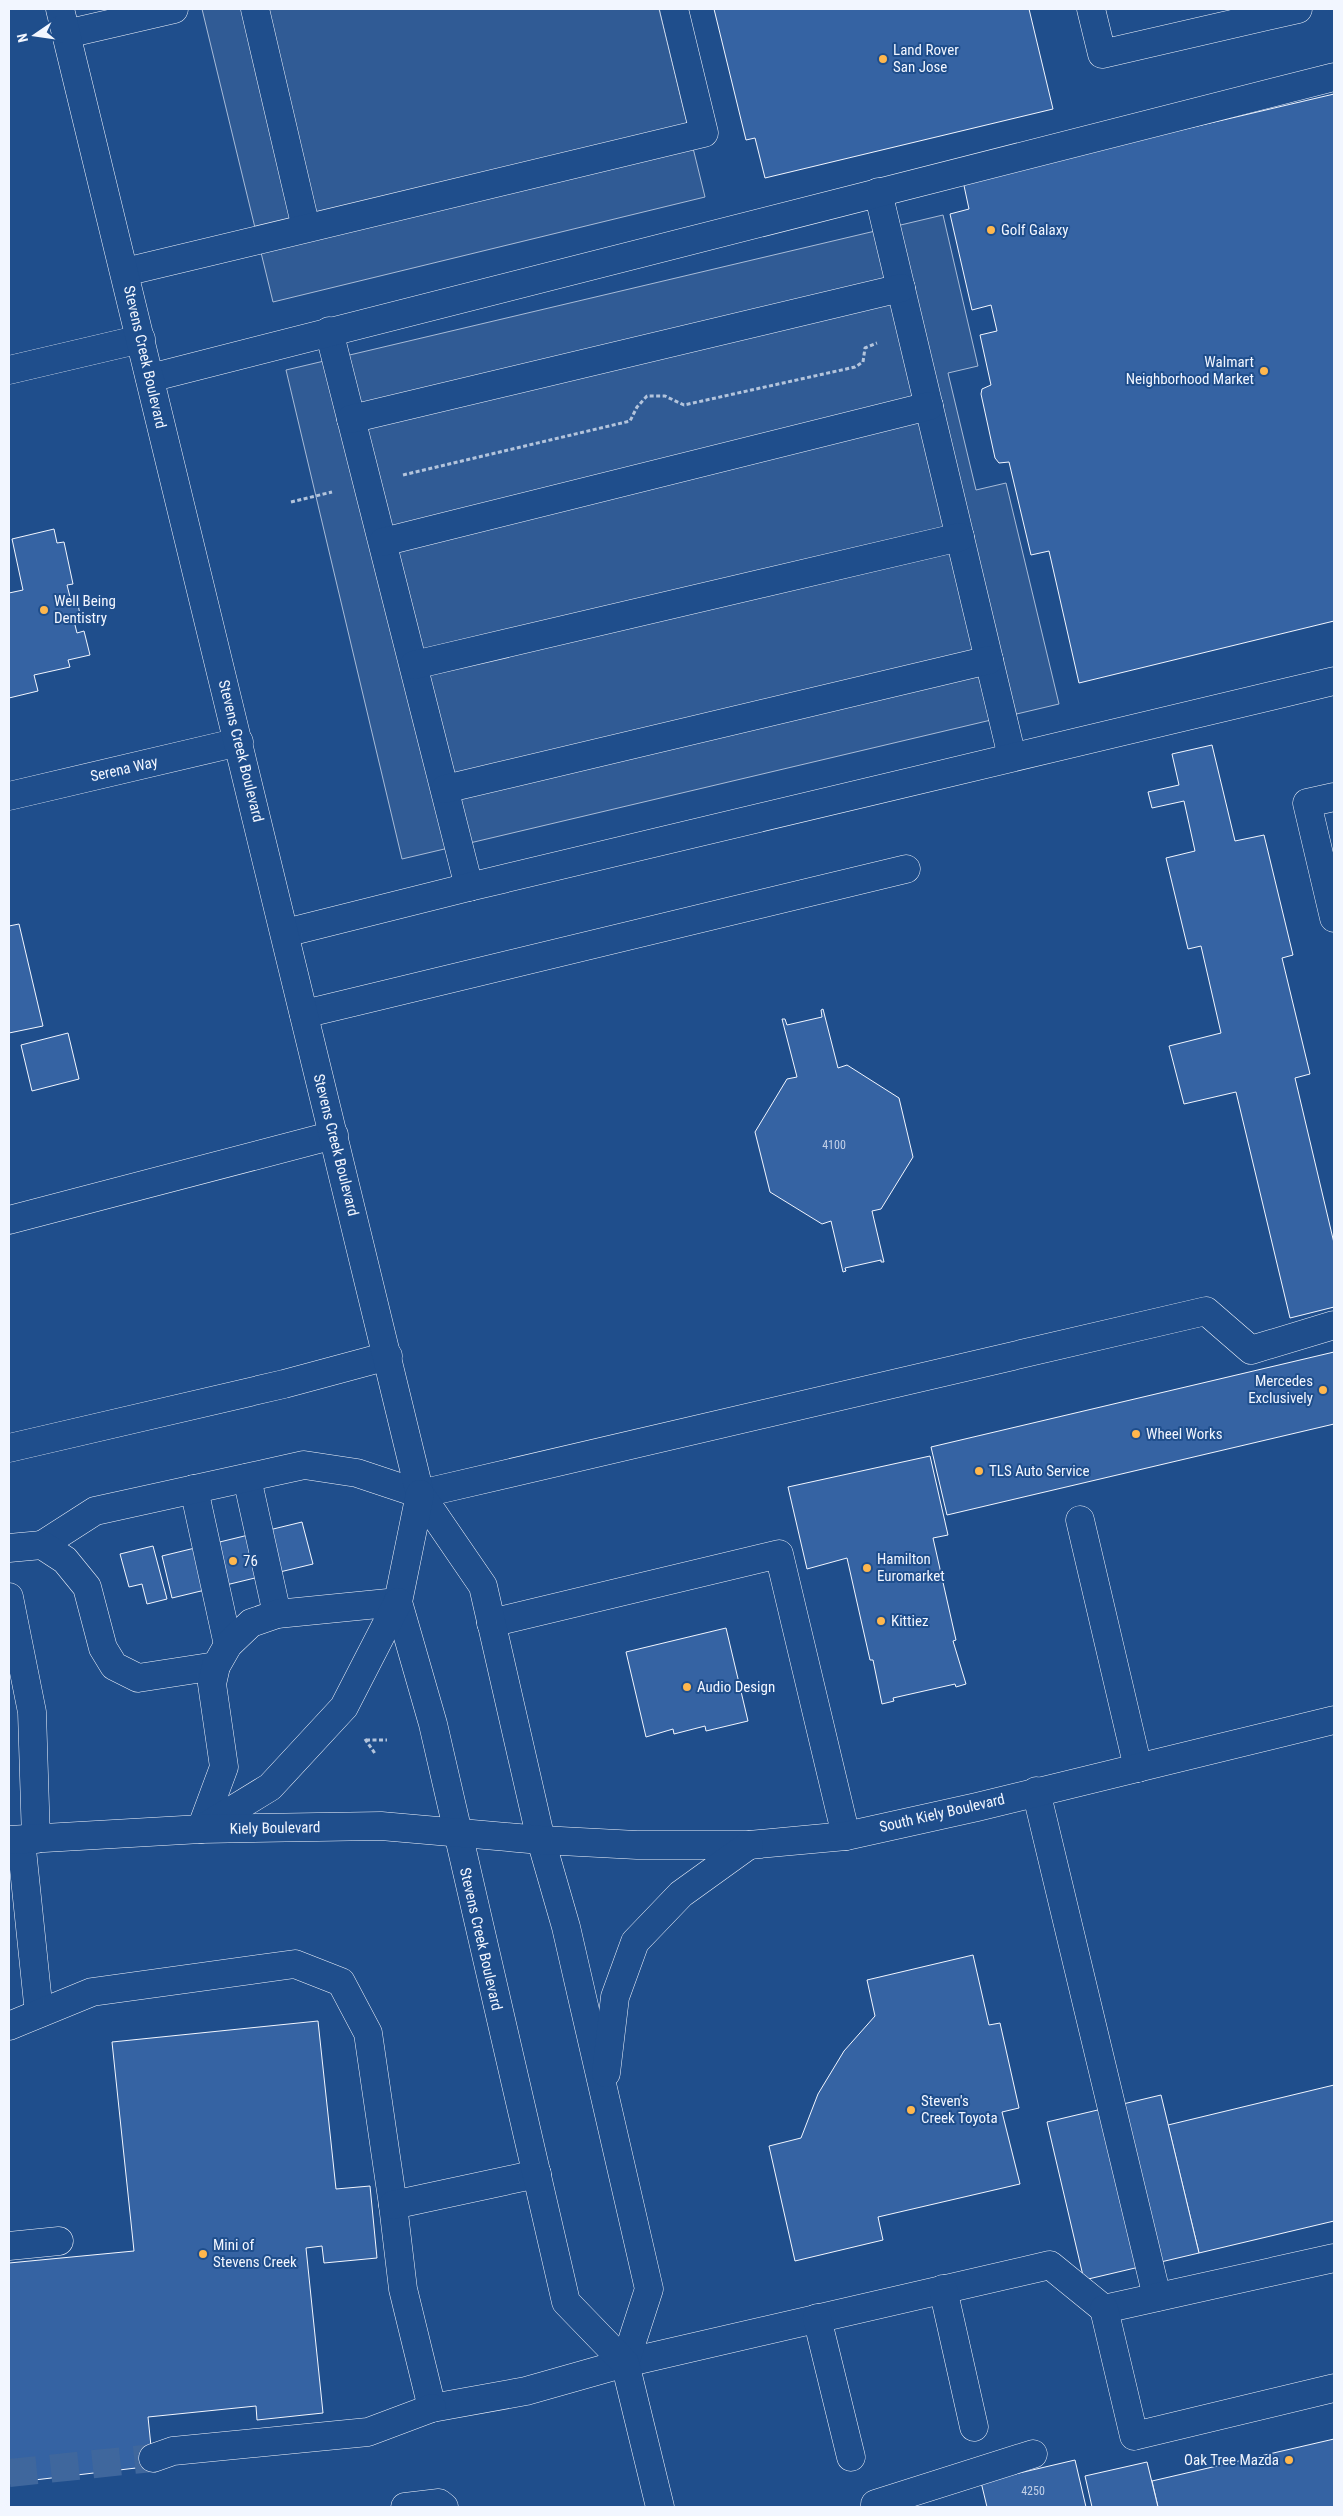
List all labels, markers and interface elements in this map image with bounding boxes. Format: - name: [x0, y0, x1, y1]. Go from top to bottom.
- north arrow: [10, 10, 60, 60]
- text: N: [14, 32, 31, 44]
- place label: Land Rover San Jose: [893, 41, 959, 76]
- marker: Land Rover San Jose: [877, 53, 889, 65]
- place label: Golf Galaxy: [1001, 221, 1069, 239]
- marker: Golf Galaxy: [985, 224, 997, 236]
- street label: Stevens Creek Boulevard: [120, 284, 170, 430]
- place label: Walmart Neighborhood Market: [1126, 353, 1254, 388]
- marker: Walmart Neighborhood Market: [1258, 365, 1270, 377]
- place label: Well Being Dentistry: [54, 592, 116, 627]
- marker: Well Being Dentistry: [38, 604, 50, 616]
- street label: Stevens Creek Boulevard: [215, 678, 267, 824]
- street label: Serena Way: [89, 753, 159, 785]
- street label: Stevens Creek Boulevard: [310, 1072, 362, 1218]
- house number: 4100: [822, 1138, 846, 1152]
- place label: Mercedes Exclusively: [1248, 1372, 1313, 1407]
- marker: Mercedes Exclusively: [1317, 1384, 1329, 1396]
- place label: Wheel Works: [1146, 1425, 1223, 1443]
- marker: Wheel Works: [1130, 1428, 1142, 1440]
- place label: TLS Auto Service: [989, 1462, 1090, 1480]
- marker: TLS Auto Service: [973, 1465, 985, 1477]
- place label: Hamilton Euromarket: [877, 1550, 945, 1585]
- place label: 76: [243, 1552, 258, 1570]
- marker: 76: [227, 1555, 239, 1567]
- marker: Hamilton Euromarket: [861, 1562, 873, 1574]
- place label: Kittiez: [891, 1612, 929, 1630]
- marker: Kittiez: [875, 1615, 887, 1627]
- place label: Audio Design: [697, 1678, 775, 1696]
- marker: Audio Design: [681, 1681, 693, 1693]
- street label: South Kiely Boulevard: [878, 1790, 1006, 1836]
- street label: Kiely Boulevard: [230, 1818, 320, 1838]
- street label: Stevens Creek Boulevard: [456, 1866, 506, 2012]
- place label: Steven's Creek Toyota: [921, 2092, 998, 2127]
- marker: Steven's Creek Toyota: [905, 2104, 917, 2116]
- place label: Mini of Stevens Creek: [213, 2236, 297, 2271]
- marker: Mini of Stevens Creek: [197, 2248, 209, 2260]
- place label: Oak Tree Mazda: [1184, 2451, 1279, 2469]
- marker: Oak Tree Mazda: [1283, 2454, 1295, 2466]
- house number: 4250: [1021, 2484, 1045, 2498]

